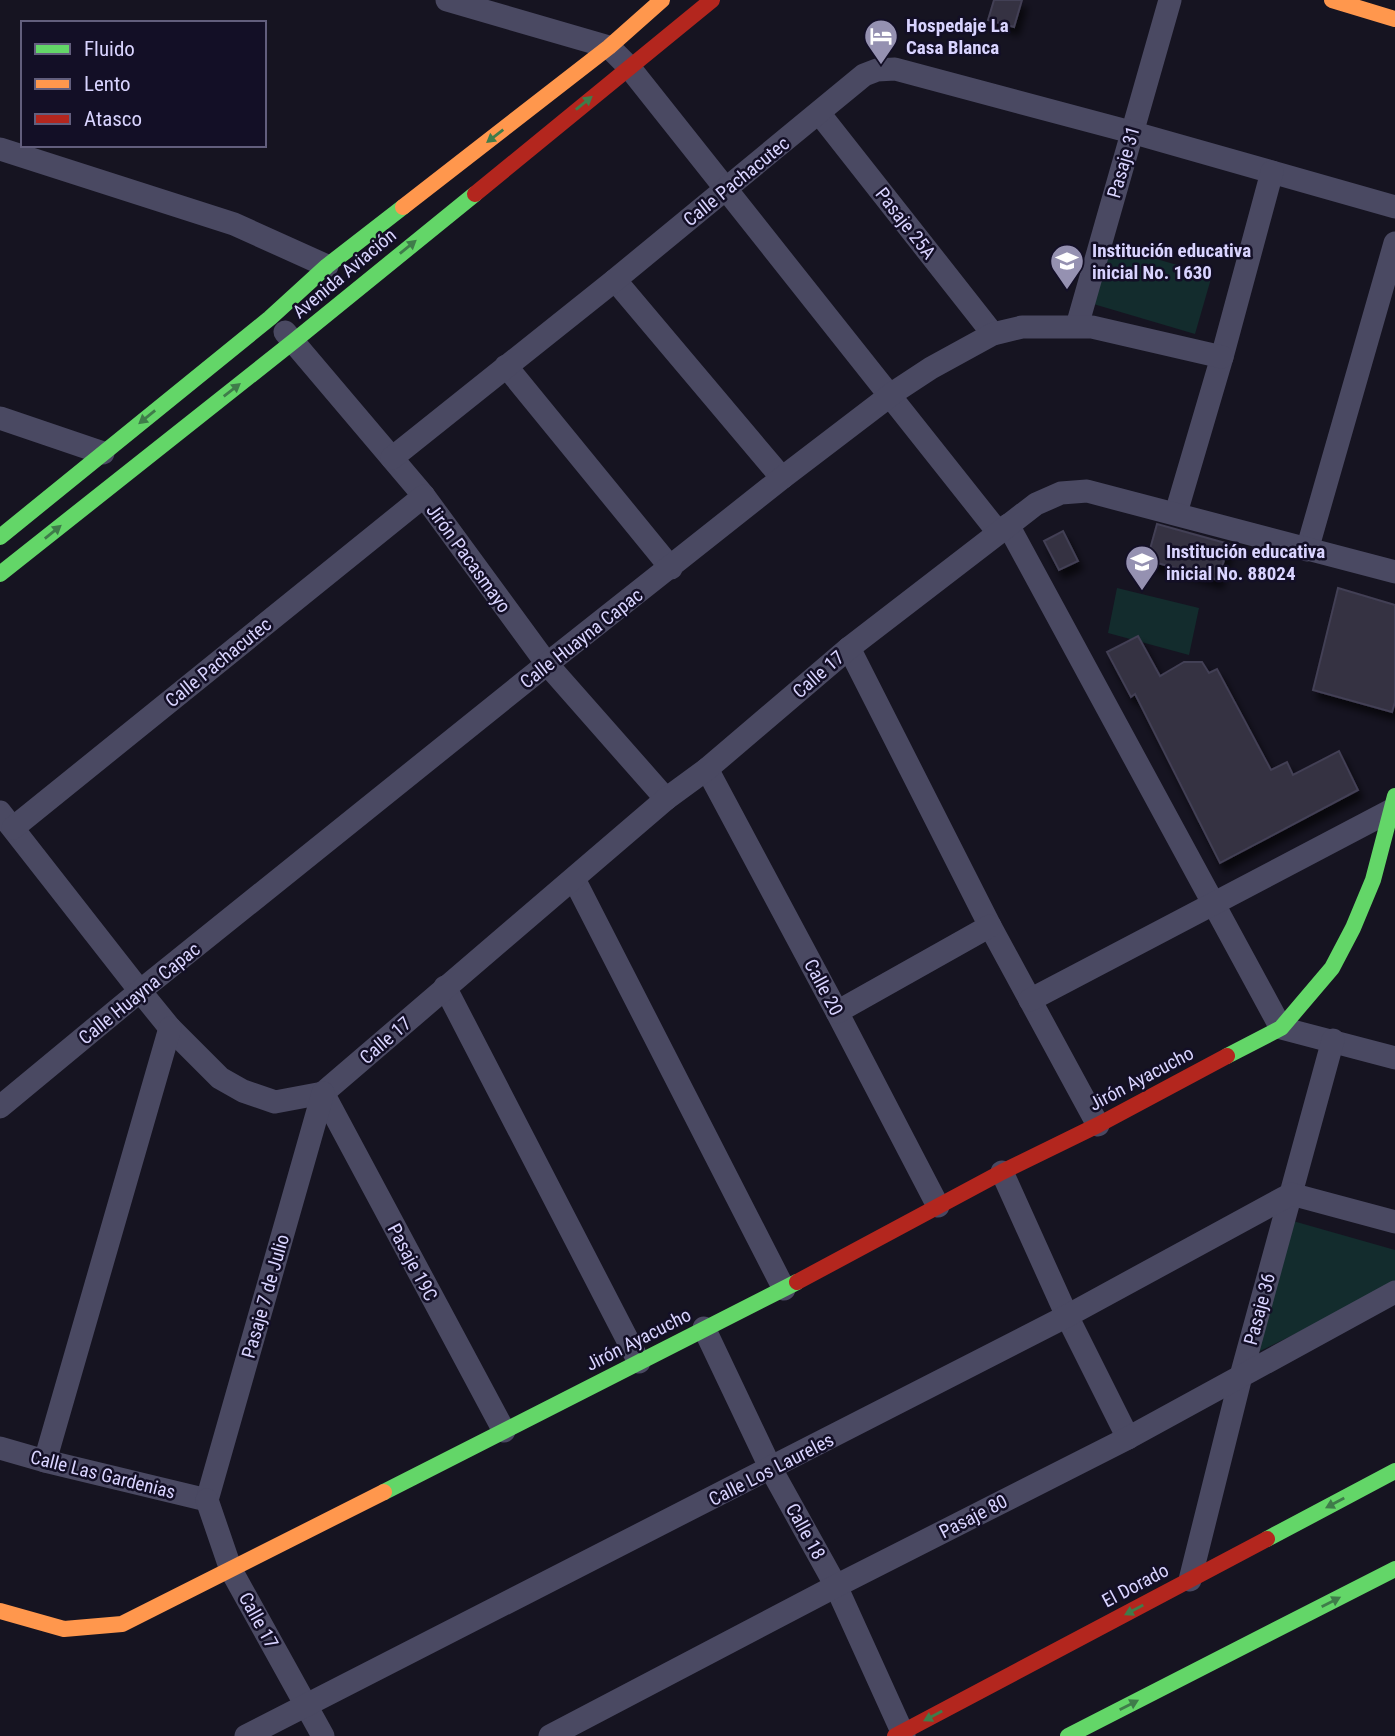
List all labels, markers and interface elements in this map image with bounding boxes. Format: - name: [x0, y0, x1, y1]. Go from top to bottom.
- place label: Hospedaje La Casa Blanca: [906, 14, 1009, 59]
- hotel icon: Hospedaje La Casa Blanca: [862, 17, 900, 66]
- legend: [21, 21, 266, 147]
- text: Fluido: [84, 37, 135, 61]
- text: Lento: [84, 72, 131, 96]
- one-way arrow: [575, 96, 593, 111]
- text: Atasco: [84, 107, 142, 131]
- street label: Pasaje 31: [1102, 124, 1145, 201]
- one-way arrow: [486, 128, 504, 142]
- street label: Calle Pachacutec: [679, 132, 794, 231]
- street label: Pasaje 25A: [871, 183, 941, 264]
- street label: Avenida Aviación: [288, 223, 401, 323]
- one-way arrow: [398, 239, 416, 254]
- place label: Institución educativa inicial No. 1630: [1092, 239, 1251, 284]
- school or university icon: Institución educativa inicial No. 1630: [1048, 242, 1086, 291]
- one-way arrow: [222, 383, 240, 398]
- one-way arrow: [138, 410, 156, 425]
- street label: Jirón Pacasmayo: [421, 499, 516, 617]
- one-way arrow: [44, 524, 62, 539]
- place label: Institución educativa inicial No. 88024: [1166, 540, 1325, 585]
- school or university icon: Institución educativa inicial No. 88024: [1123, 543, 1161, 592]
- street label: Calle Huayna Capac: [515, 583, 647, 693]
- street label: Calle Pachacutec: [161, 613, 276, 712]
- street label: Calle 17: [788, 646, 849, 703]
- street label: Calle Huayna Capac: [74, 937, 205, 1049]
- street label: Calle 20: [799, 955, 848, 1019]
- street label: Calle 17: [355, 1012, 416, 1069]
- street label: Jirón Ayacucho: [1085, 1041, 1197, 1116]
- street label: Pasaje 19C: [383, 1220, 443, 1305]
- street label: Pasaje 7 de Julio: [237, 1231, 294, 1361]
- street label: Pasaje 36: [1239, 1271, 1280, 1348]
- street label: Jirón Ayacucho: [582, 1303, 695, 1376]
- street label: Calle Los Laureles: [705, 1428, 838, 1511]
- street label: Calle Las Gardenias: [28, 1445, 178, 1504]
- street label: Pasaje 80: [935, 1489, 1011, 1543]
- one-way arrow: [1325, 1497, 1345, 1509]
- street label: Calle 18: [781, 1499, 830, 1563]
- street label: El Dorado: [1098, 1558, 1172, 1613]
- street label: Calle 17: [234, 1588, 283, 1652]
- one-way arrow: [1321, 1596, 1341, 1607]
- one-way arrow: [1123, 1603, 1143, 1615]
- one-way arrow: [1119, 1699, 1139, 1711]
- one-way arrow: [923, 1711, 943, 1722]

